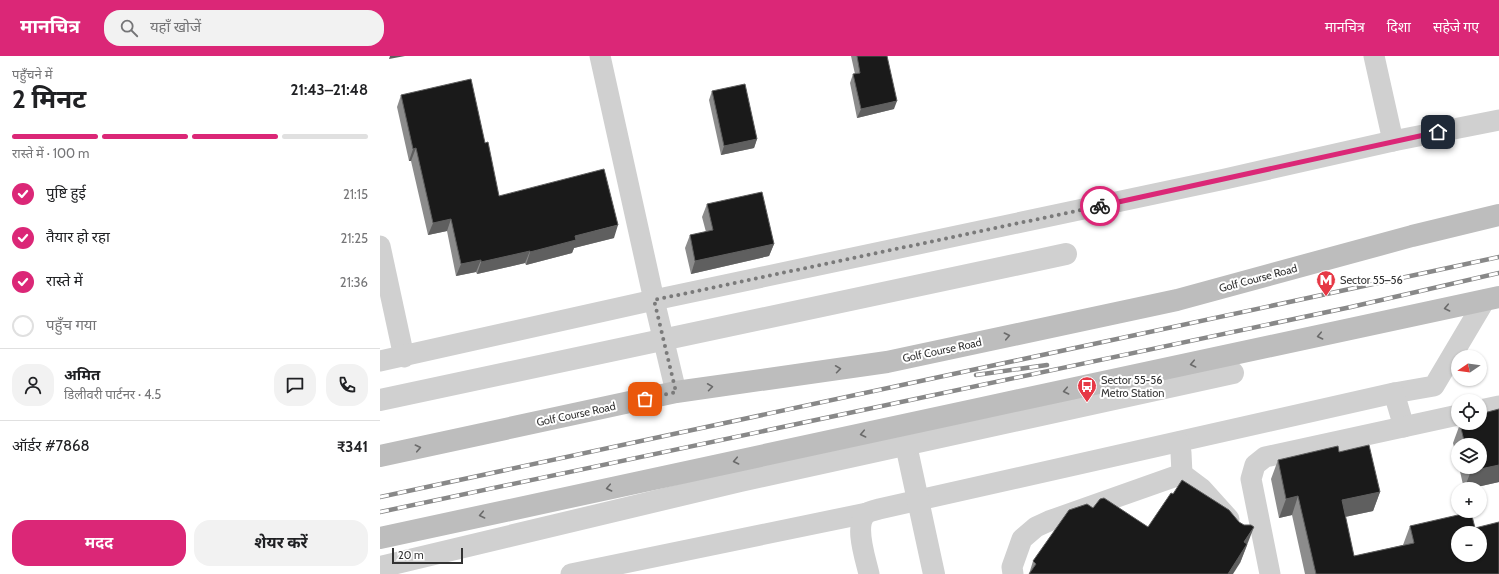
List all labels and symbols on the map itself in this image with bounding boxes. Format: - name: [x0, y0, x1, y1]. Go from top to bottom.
- pin: [1421, 115, 1455, 149]
- courier: [1080, 186, 1120, 226]
- street label: Golf Course Road: [1217, 261, 1299, 295]
- metro station icon: Sector 55–56: [1315, 269, 1337, 297]
- place label: Sector 55–56: [1340, 273, 1403, 287]
- one-way arrow: [1444, 304, 1450, 312]
- one-way arrow: [1317, 331, 1323, 339]
- one-way arrow: [1004, 333, 1010, 341]
- street label: Golf Course Road: [901, 335, 983, 365]
- north arrow: [1451, 350, 1487, 386]
- one-way arrow: [1190, 359, 1196, 367]
- one-way arrow: [835, 365, 841, 374]
- place label: Sector 55-56 Metro Station: [1101, 373, 1164, 400]
- bus stop icon: Sector 55-56 Metro Station: [1076, 375, 1098, 403]
- pin: [628, 382, 662, 416]
- one-way arrow: [707, 383, 713, 392]
- one-way arrow: [1063, 387, 1069, 395]
- street label: Golf Course Road: [535, 399, 617, 429]
- one-way arrow: [860, 430, 866, 438]
- one-way arrow: [415, 445, 421, 453]
- one-way arrow: [733, 456, 739, 465]
- one-way arrow: [606, 483, 612, 491]
- one-way arrow: [478, 511, 485, 519]
- scale bar: [392, 546, 463, 565]

